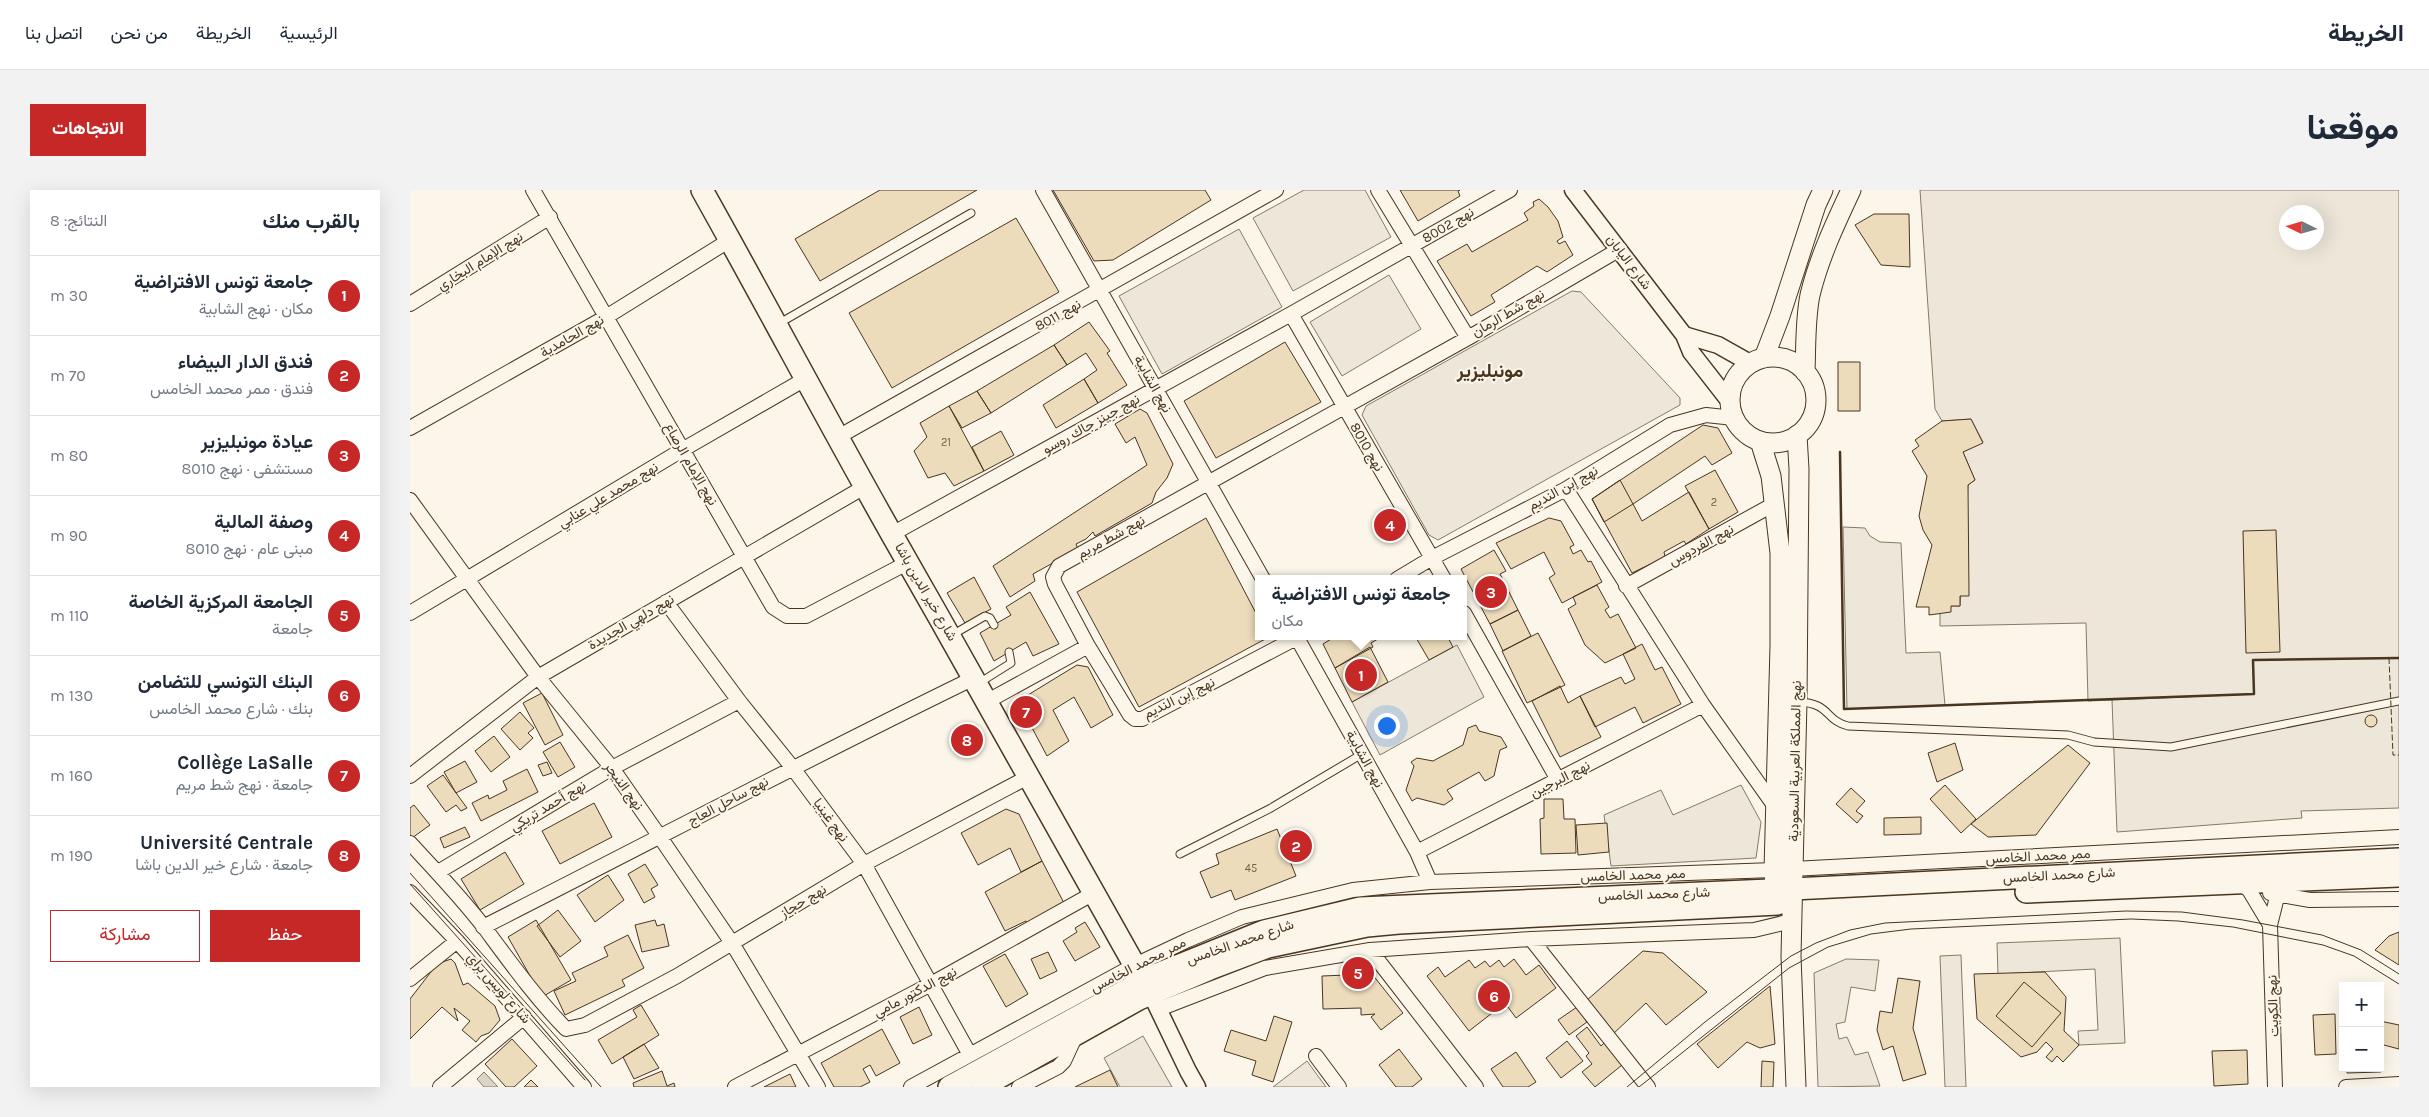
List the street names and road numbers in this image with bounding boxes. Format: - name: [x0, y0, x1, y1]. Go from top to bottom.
- street label: نهج 8002: [1419, 203, 1478, 248]
- street label: نهج الإمام البخاري: [434, 228, 528, 297]
- street label: شارع اليابان: [1601, 231, 1655, 294]
- street label: نهج شط الرمان: [1469, 285, 1548, 342]
- street label: نهج 8011: [1032, 295, 1085, 336]
- street label: نهج الحامدية: [537, 311, 608, 363]
- street label: نهج الشابية: [1129, 352, 1176, 417]
- street label: نهج جينز جاك روسو: [1039, 390, 1144, 460]
- street label: نهج 8010: [1344, 419, 1388, 476]
- street label: نهج الإمام الرصاع: [659, 420, 722, 509]
- street label: نهج محمد علي عنابي: [555, 458, 663, 534]
- street label: نهج إبن النديم: [1525, 462, 1602, 516]
- street label: نهج شط مريم: [1074, 511, 1149, 564]
- street label: نهج الفردوس: [1665, 520, 1738, 572]
- street label: شارع خير الدين باشا: [889, 540, 961, 645]
- street label: نهج دلهي الجديدة: [585, 590, 679, 656]
- street label: نهج إبن النديم: [1140, 673, 1218, 724]
- street label: نهج المملكة العربية السعودية: [1785, 680, 1807, 842]
- street label: نهج الشابية: [1341, 727, 1388, 792]
- street label: نهج البرجين: [1527, 757, 1594, 803]
- street label: نهج النيجر: [598, 758, 647, 815]
- street label: نهج ساحل العاج: [685, 773, 772, 831]
- street label: نهج أحمد تريكي: [507, 777, 591, 838]
- street label: نهج غينيا: [808, 795, 853, 846]
- street label: ممر محمد الخامس: [1985, 845, 2091, 867]
- street label: شارع محمد الخامس: [2002, 864, 2116, 888]
- street label: ممر محمد الخامس: [1580, 865, 1686, 885]
- street label: نهج حجاز: [776, 881, 830, 924]
- street label: شارع محمد الخامس: [1597, 884, 1711, 906]
- street label: شارع محمد الخامس: [1184, 916, 1297, 970]
- street label: ممر محمد الخامس: [1087, 934, 1189, 996]
- street label: شارع لويس براي: [461, 949, 534, 1029]
- street label: نهج الدكتور مامي: [870, 963, 961, 1024]
- street label: نهج الكويت: [2263, 975, 2285, 1037]

